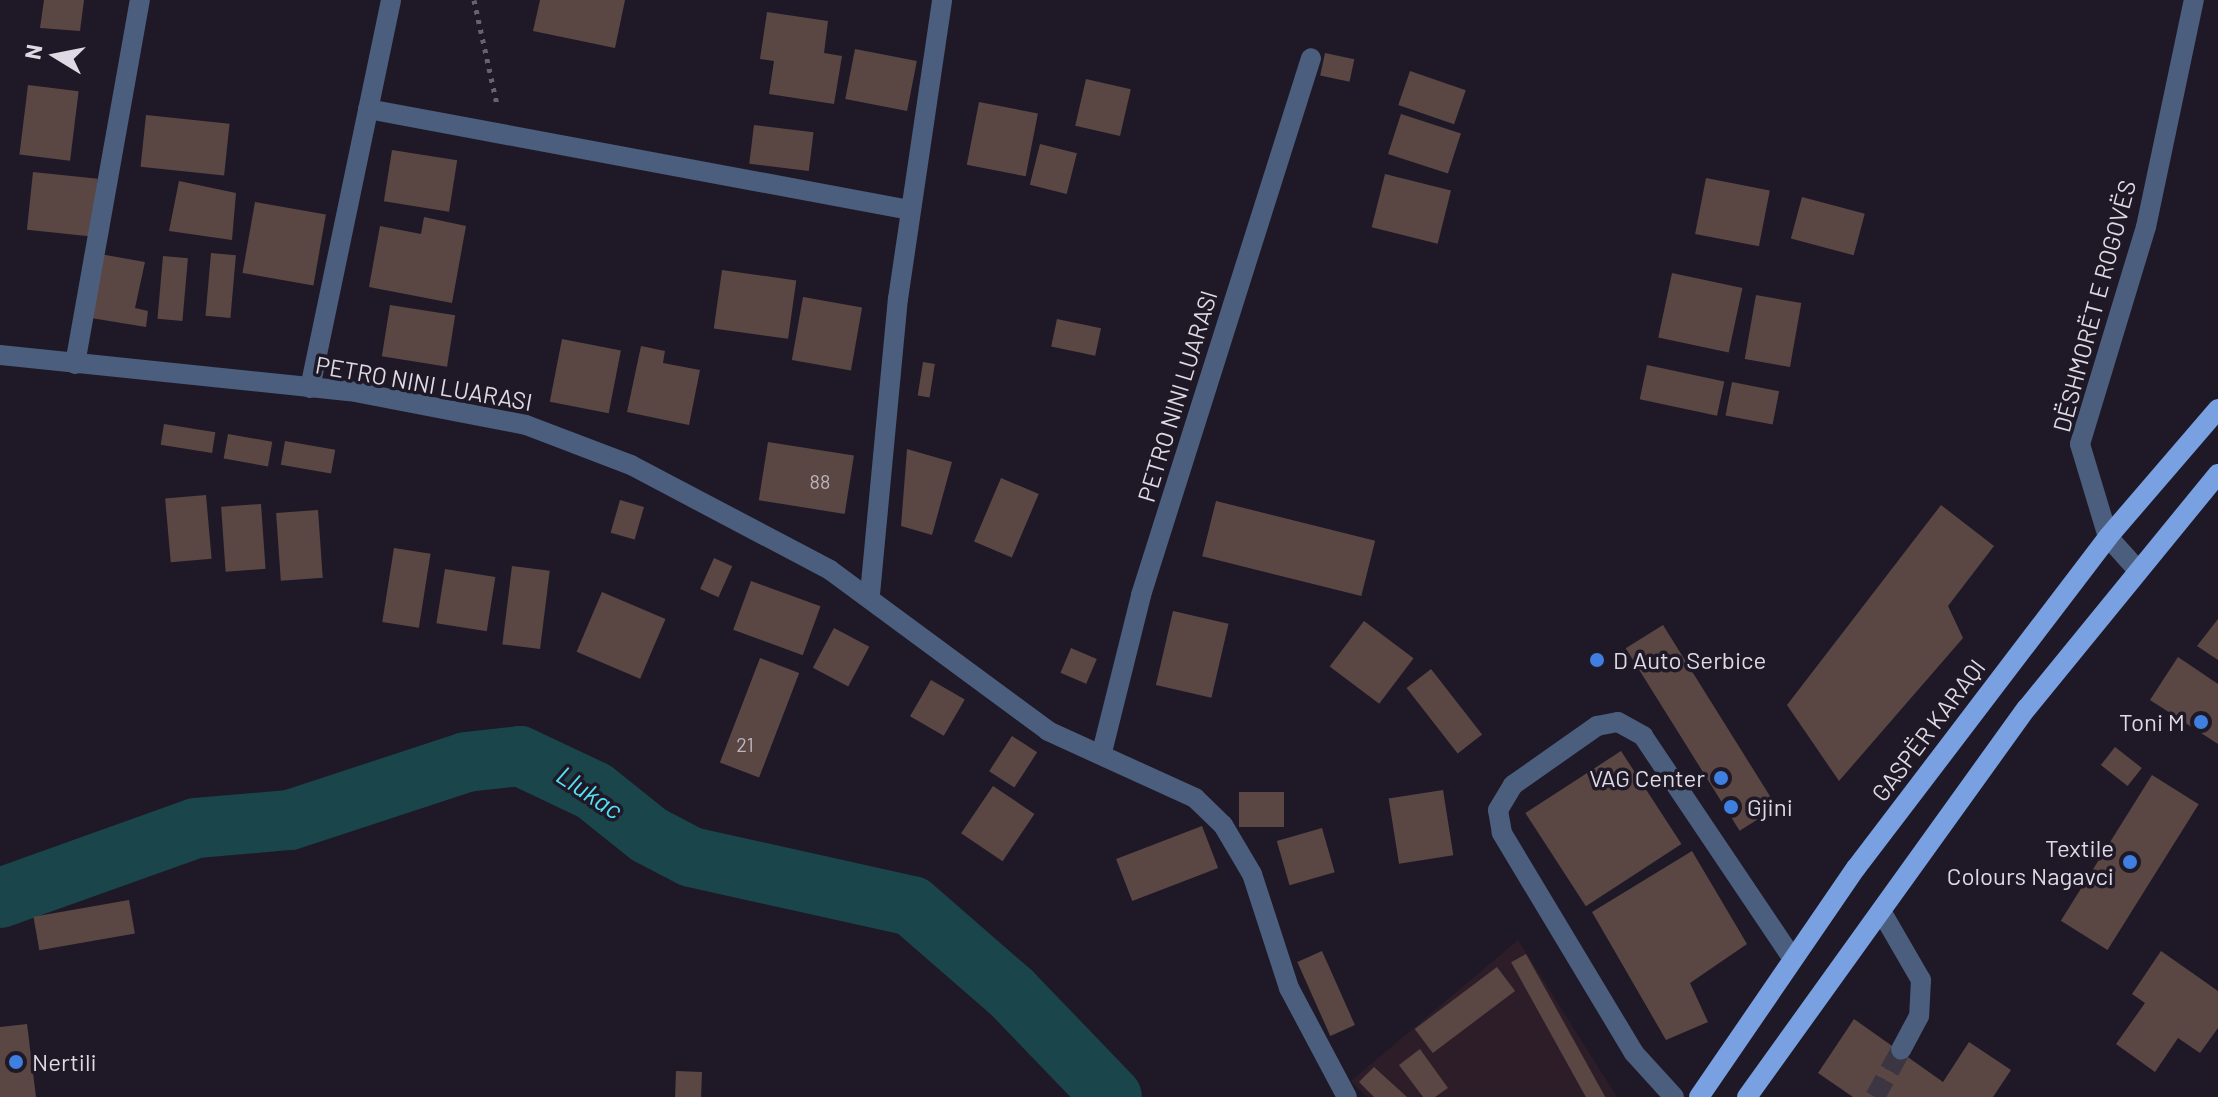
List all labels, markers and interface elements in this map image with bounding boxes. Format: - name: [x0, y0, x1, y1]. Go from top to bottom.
- north arrow: [16, 16, 96, 96]
- text: N: [18, 42, 46, 61]
- street label: DËSHMORËT E ROGOVËS: [2047, 177, 2141, 435]
- street label: PETRO NINI LUARASI: [1131, 287, 1223, 505]
- street label: PETRO NINI LUARASI: [313, 350, 535, 416]
- house number: 88: [810, 469, 830, 493]
- place label: D Auto Serbice: [1613, 646, 1766, 674]
- marker: D Auto Serbice: [1588, 651, 1606, 669]
- street label: GASPËR KARAQI: [1865, 653, 1991, 807]
- place label: Toni M: [2119, 708, 2185, 736]
- marker: Toni M: [2192, 713, 2210, 731]
- house number: 21: [736, 732, 754, 756]
- water label: Llukac: [551, 759, 629, 825]
- place label: VAG Center: [1589, 764, 1705, 792]
- marker: VAG Center: [1712, 769, 1730, 787]
- place label: Gjini: [1747, 793, 1793, 821]
- marker: Gjini: [1722, 798, 1740, 816]
- place label: Textile Colours Nagavci: [1947, 834, 2114, 890]
- marker: Textile Colours Nagavci: [2121, 853, 2139, 871]
- place label: Nertili: [32, 1048, 97, 1076]
- marker: Nertili: [7, 1053, 25, 1071]

